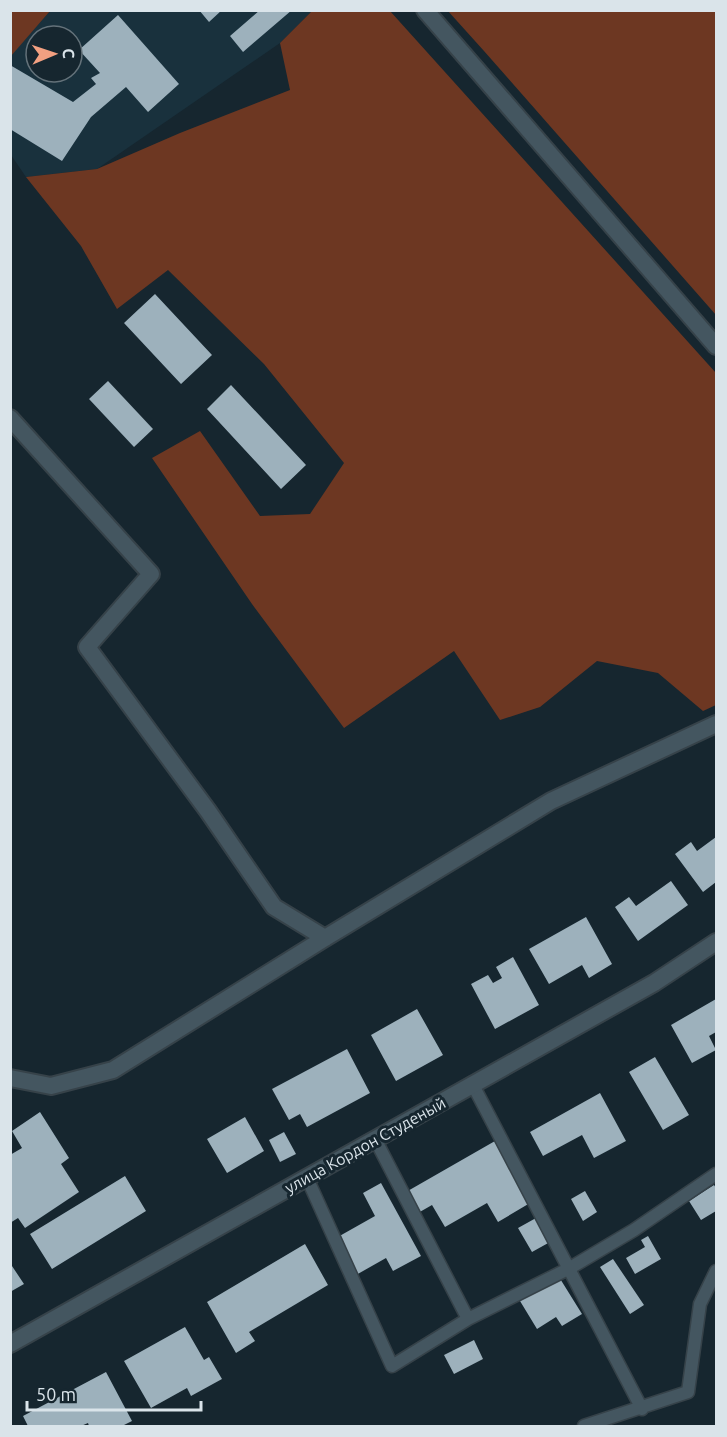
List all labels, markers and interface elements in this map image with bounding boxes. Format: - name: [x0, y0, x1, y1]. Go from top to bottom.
- north arrow: [24, 24, 84, 84]
- text: С: [60, 48, 78, 59]
- street label: улица Кордон Студеный: [282, 1093, 448, 1197]
- scale bar: [27, 1374, 201, 1412]
- text: 50 m: [36, 1384, 76, 1404]

